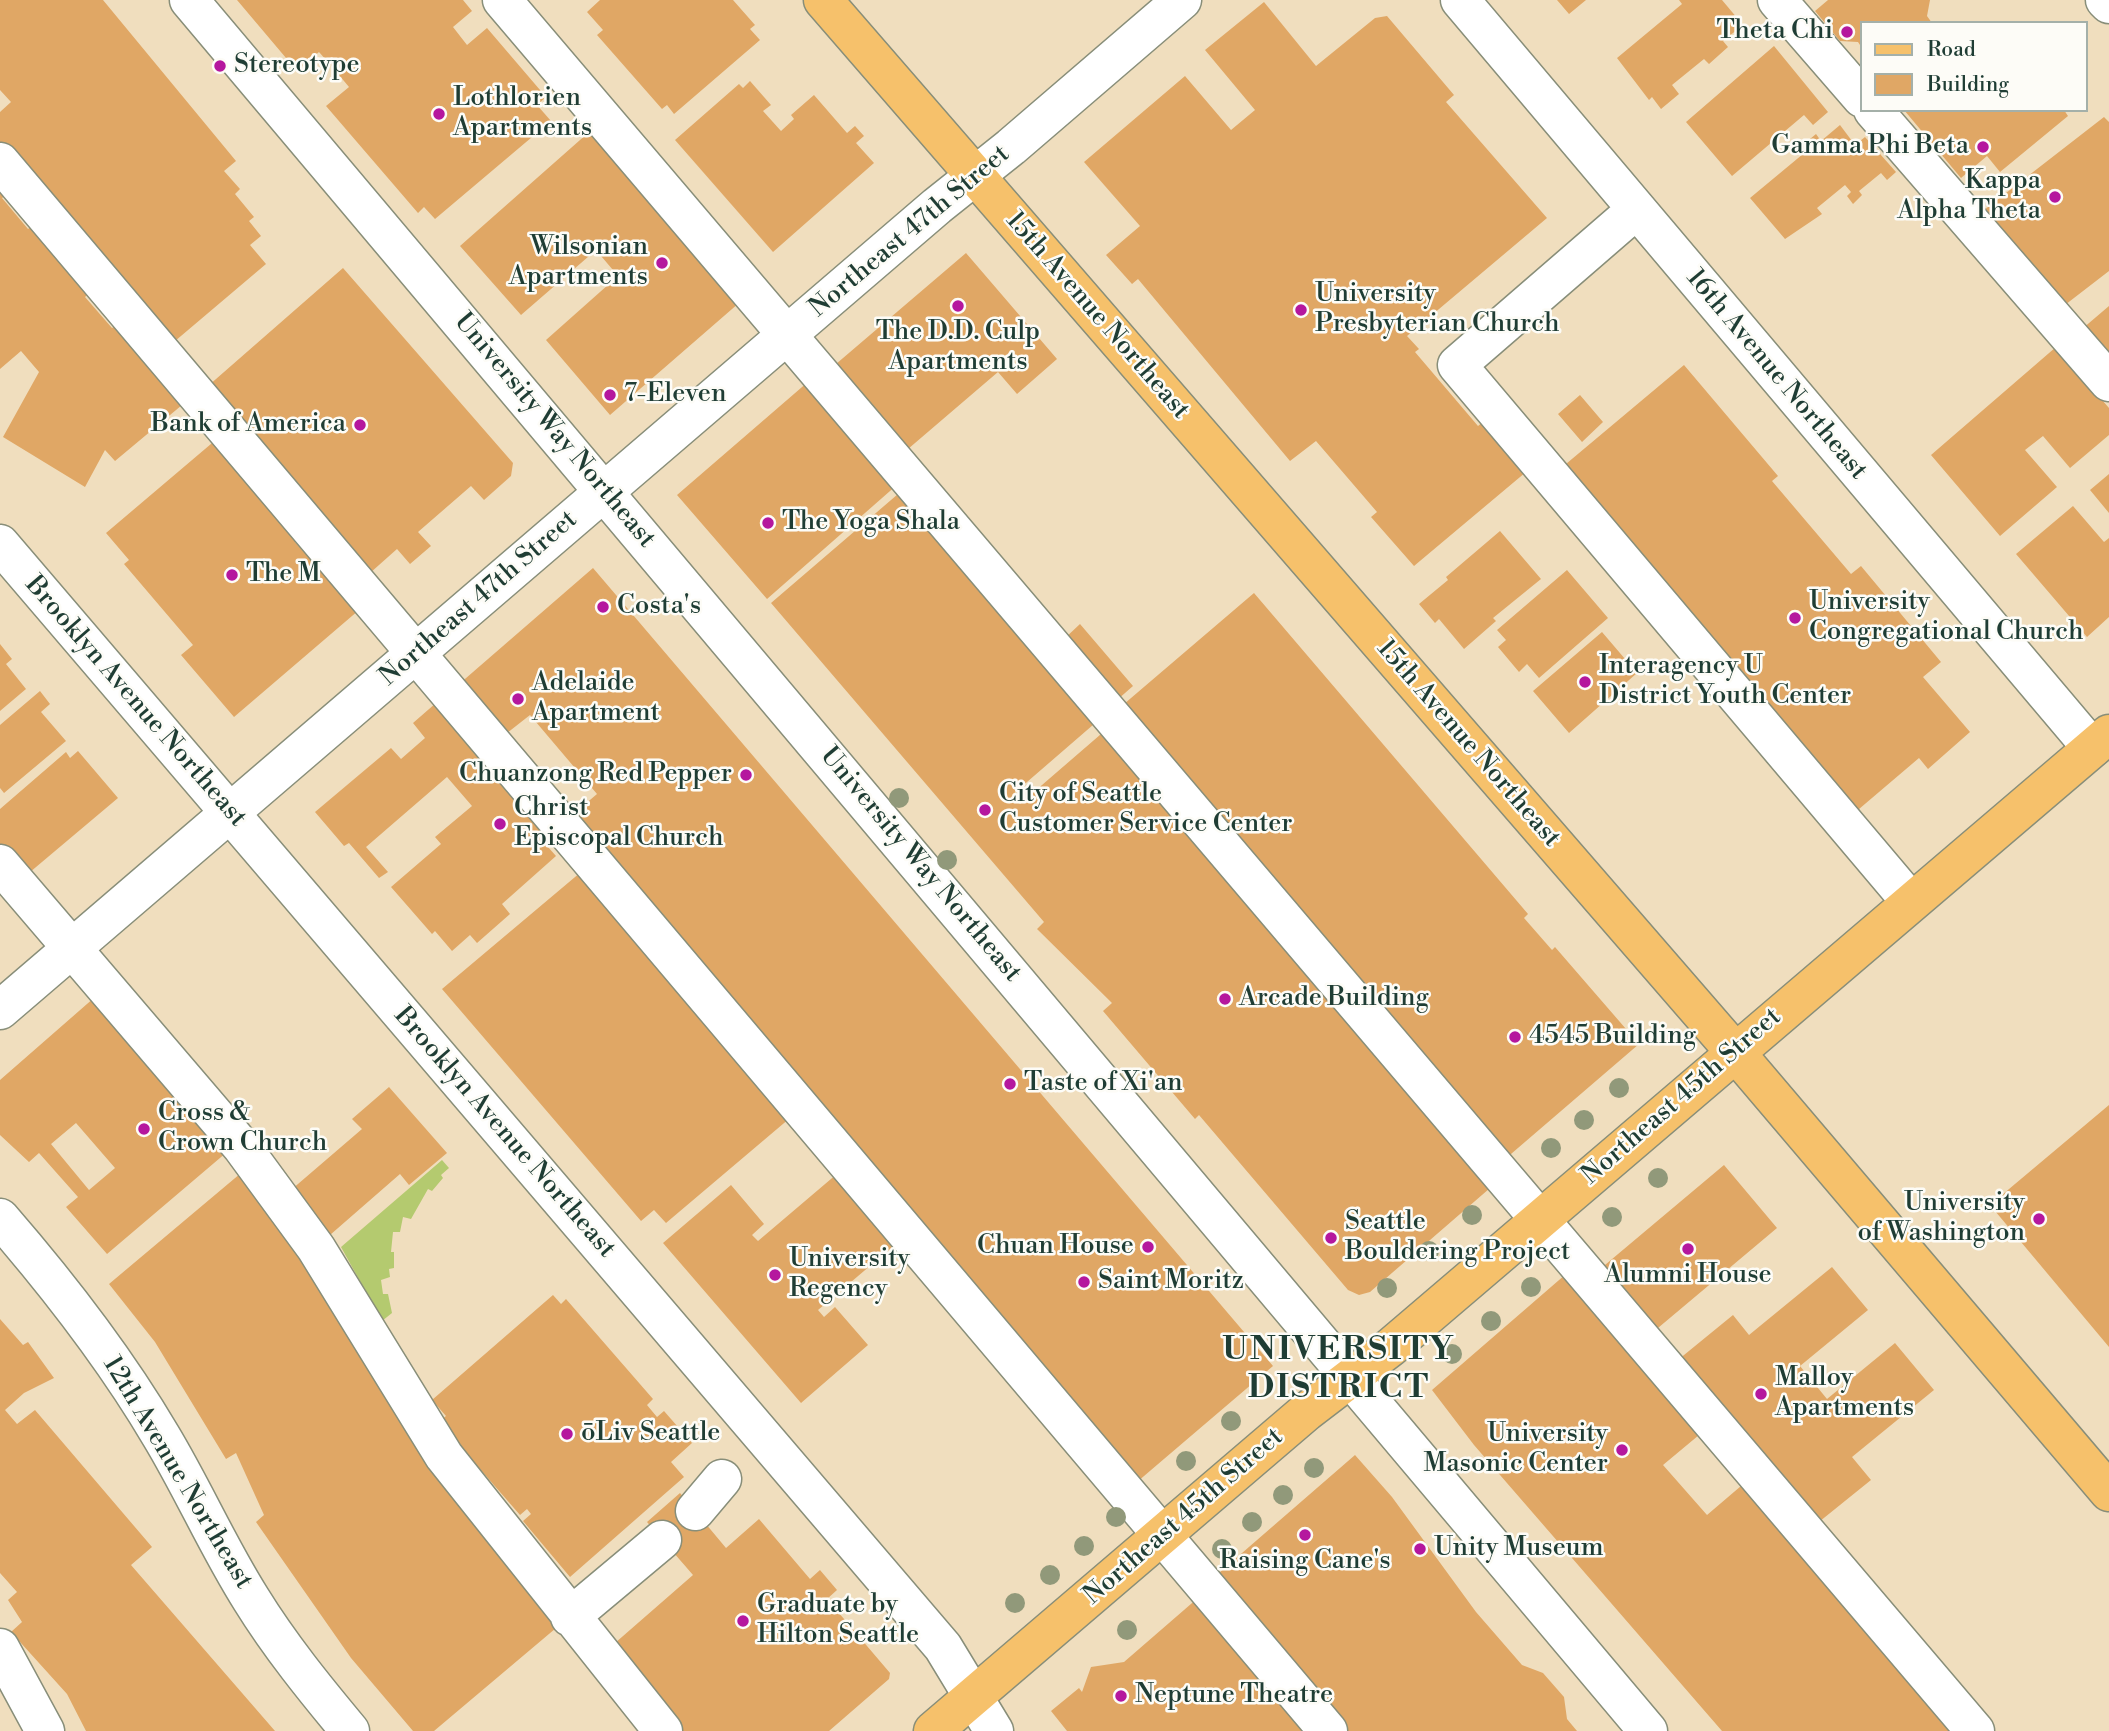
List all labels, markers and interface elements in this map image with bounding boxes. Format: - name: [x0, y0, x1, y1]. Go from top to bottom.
- place label: Theta Chi: [1716, 16, 1833, 48]
- legend: [1860, 21, 2088, 112]
- marker: Theta Chi: [1839, 24, 1855, 40]
- text: Road: [1927, 37, 1976, 63]
- place label: Stereotype: [234, 50, 360, 82]
- marker: Stereotype: [212, 58, 228, 74]
- text: Building: [1927, 72, 2009, 98]
- place label: Lothlorien Apartments: [453, 83, 592, 144]
- marker: Lothlorien Apartments: [431, 106, 447, 122]
- place label: Gamma Phi Beta: [1771, 131, 1969, 163]
- street label: Northeast 47th Street: [804, 139, 1016, 325]
- marker: Gamma Phi Beta: [1975, 139, 1991, 155]
- place label: Kappa Alpha Theta: [1897, 166, 2041, 228]
- marker: Kappa Alpha Theta: [2047, 189, 2063, 205]
- street label: 15th Avenue Northeast: [998, 206, 1196, 426]
- place label: Wilsonian Apartments: [509, 232, 648, 294]
- marker: Wilsonian Apartments: [654, 255, 670, 271]
- street label: 16th Avenue Northeast: [1679, 263, 1873, 487]
- place label: University Presbyterian Church: [1315, 279, 1559, 340]
- marker: The D.D. Culp Apartments: [950, 298, 966, 314]
- marker: University Presbyterian Church: [1293, 302, 1309, 318]
- street label: University Way Northeast: [447, 307, 661, 555]
- place label: The D.D. Culp Apartments: [876, 317, 1040, 378]
- place label: 7-Eleven: [624, 379, 726, 411]
- marker: 7-Eleven: [602, 387, 618, 403]
- place label: Bank of America: [151, 409, 346, 441]
- marker: Bank of America: [352, 417, 368, 433]
- street label: Northeast 47th Street: [374, 505, 584, 693]
- place label: The Yoga Shala: [782, 507, 960, 539]
- marker: The Yoga Shala: [760, 515, 776, 531]
- place label: The M: [246, 559, 321, 591]
- marker: The M: [224, 567, 240, 583]
- street label: Brooklyn Avenue Northeast: [18, 570, 252, 834]
- place label: University Congregational Church: [1809, 587, 2083, 648]
- place label: Costa's: [617, 591, 701, 623]
- marker: Costa's: [595, 599, 611, 615]
- marker: University Congregational Church: [1787, 610, 1803, 626]
- street label: 15th Avenue Northeast: [1369, 634, 1567, 854]
- place label: Interagency U District Youth Center: [1599, 651, 1851, 712]
- place label: Adelaide Apartment: [532, 668, 660, 730]
- marker: Interagency U District Youth Center: [1577, 674, 1593, 690]
- marker: Adelaide Apartment: [510, 691, 526, 707]
- street label: University Way Northeast: [813, 741, 1027, 989]
- place label: Chuanzong Red Pepper: [459, 759, 732, 791]
- marker: Chuanzong Red Pepper: [738, 767, 754, 783]
- place label: City of Seattle Customer Service Center: [999, 779, 1293, 840]
- place label: Christ Episcopal Church: [514, 793, 723, 854]
- marker: City of Seattle Customer Service Center: [977, 802, 993, 818]
- marker: Christ Episcopal Church: [492, 816, 508, 832]
- place label: Arcade Building: [1239, 983, 1429, 1015]
- marker: Arcade Building: [1217, 991, 1233, 1007]
- street label: Brooklyn Avenue Northeast: [387, 1001, 621, 1265]
- street label: Northeast 45th Street: [1576, 1002, 1788, 1192]
- place label: 4545 Building: [1529, 1021, 1696, 1053]
- marker: 4545 Building: [1507, 1029, 1523, 1045]
- place label: Taste of Xi'an: [1024, 1068, 1183, 1100]
- marker: Taste of Xi'an: [1002, 1076, 1018, 1092]
- place label: Cross & Crown Church: [158, 1098, 327, 1160]
- marker: Cross & Crown Church: [136, 1121, 152, 1137]
- place label: University of Washington: [1858, 1188, 2025, 1250]
- place label: Seattle Bouldering Project: [1345, 1207, 1570, 1268]
- marker: University of Washington: [2031, 1211, 2047, 1227]
- marker: Seattle Bouldering Project: [1323, 1230, 1339, 1246]
- place label: Chuan House: [977, 1231, 1134, 1263]
- marker: Chuan House: [1140, 1239, 1156, 1255]
- marker: Alumni House: [1680, 1241, 1696, 1257]
- place label: University Regency: [789, 1244, 910, 1306]
- place label: Alumni House: [1604, 1260, 1772, 1292]
- place label: Saint Moritz: [1098, 1266, 1244, 1298]
- marker: University Regency: [767, 1267, 783, 1283]
- marker: Saint Moritz: [1076, 1274, 1092, 1290]
- district label: UNIVERSITY DISTRICT: [1224, 1331, 1454, 1409]
- street label: 12th Avenue Northeast: [95, 1351, 259, 1595]
- place label: Malloy Apartments: [1775, 1363, 1914, 1424]
- marker: Malloy Apartments: [1753, 1386, 1769, 1402]
- place label: ōLiv Seattle: [581, 1418, 720, 1450]
- place label: University Masonic Center: [1423, 1419, 1608, 1480]
- street label: Northeast 45th Street: [1078, 1422, 1290, 1612]
- marker: ōLiv Seattle: [559, 1426, 575, 1442]
- marker: University Masonic Center: [1614, 1442, 1630, 1458]
- marker: Raising Cane's: [1297, 1527, 1313, 1543]
- place label: Unity Museum: [1434, 1533, 1603, 1565]
- marker: Unity Museum: [1412, 1541, 1428, 1557]
- place label: Raising Cane's: [1219, 1546, 1391, 1578]
- place label: Graduate by Hilton Seattle: [757, 1590, 919, 1652]
- marker: Graduate by Hilton Seattle: [735, 1613, 751, 1629]
- place label: Neptune Theatre: [1135, 1680, 1333, 1712]
- marker: Neptune Theatre: [1113, 1688, 1129, 1704]

